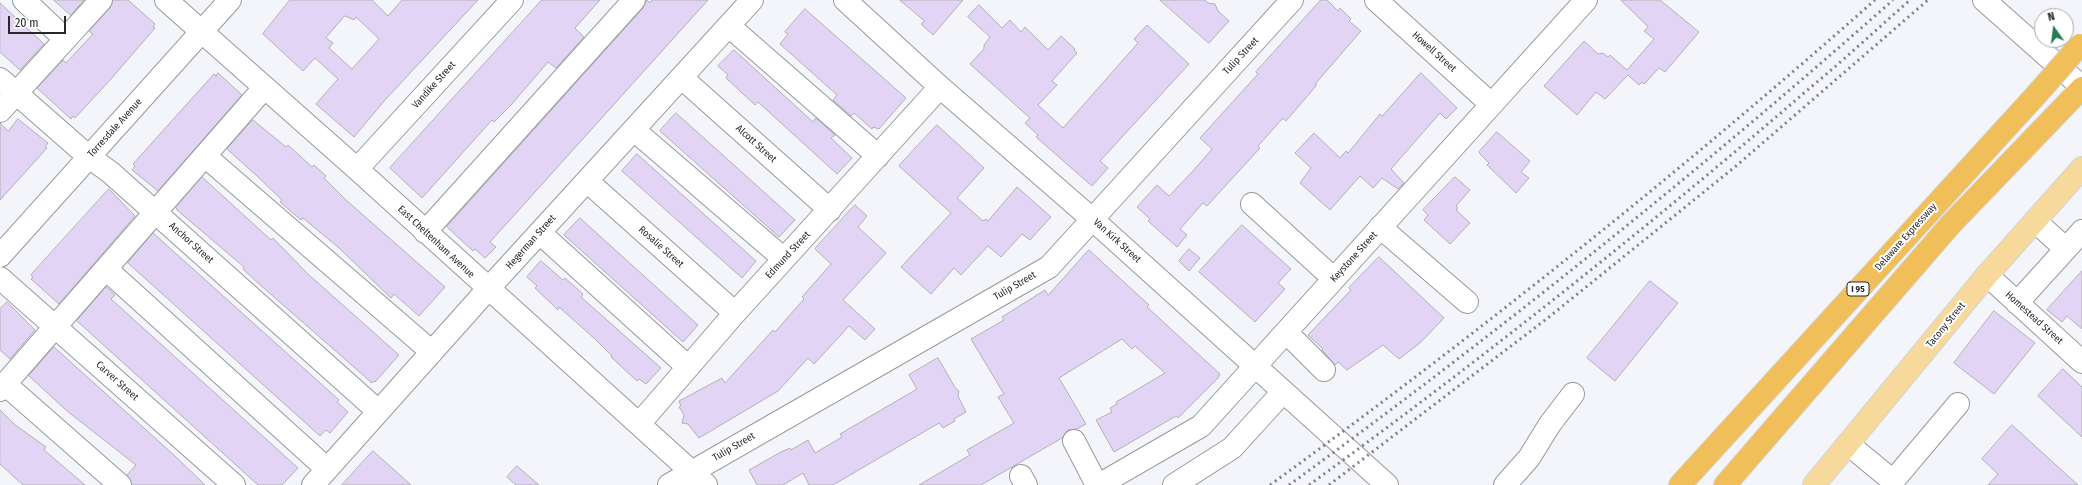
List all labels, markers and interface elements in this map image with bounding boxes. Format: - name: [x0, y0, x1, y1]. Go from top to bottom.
- scale bar: [10, 8, 68, 34]
- north arrow: [2034, 8, 2074, 48]
- text: N: [2046, 10, 2056, 24]
- text: 20 m: [15, 16, 39, 30]
- street label: Howell Street: [1410, 29, 1458, 75]
- street label: Tulip Street: [1221, 35, 1261, 77]
- street label: Vandike Street: [410, 59, 458, 111]
- street label: Torresdale Avenue: [85, 96, 145, 160]
- street label: Alcott Street: [733, 123, 779, 165]
- street label: Delaware Expressway: [1873, 201, 1939, 273]
- street label: East Cheltenham Avenue: [395, 203, 477, 281]
- street label: Hegerman Street: [504, 212, 558, 272]
- street label: Van Kirk Street: [1091, 216, 1143, 266]
- street label: Anchor Street: [166, 220, 216, 266]
- street label: Rosalie Street: [636, 224, 686, 270]
- street label: Edmund Street: [763, 229, 813, 281]
- street label: Keystone Street: [1328, 229, 1380, 285]
- street label: Tulip Street: [992, 269, 1038, 303]
- road number: I 95: [1847, 282, 1869, 296]
- street label: Homestead Street: [2003, 289, 2065, 347]
- street label: Tacony Street: [1924, 300, 1968, 350]
- street label: Carver Street: [93, 359, 141, 403]
- street label: Tulip Street: [711, 430, 757, 464]

